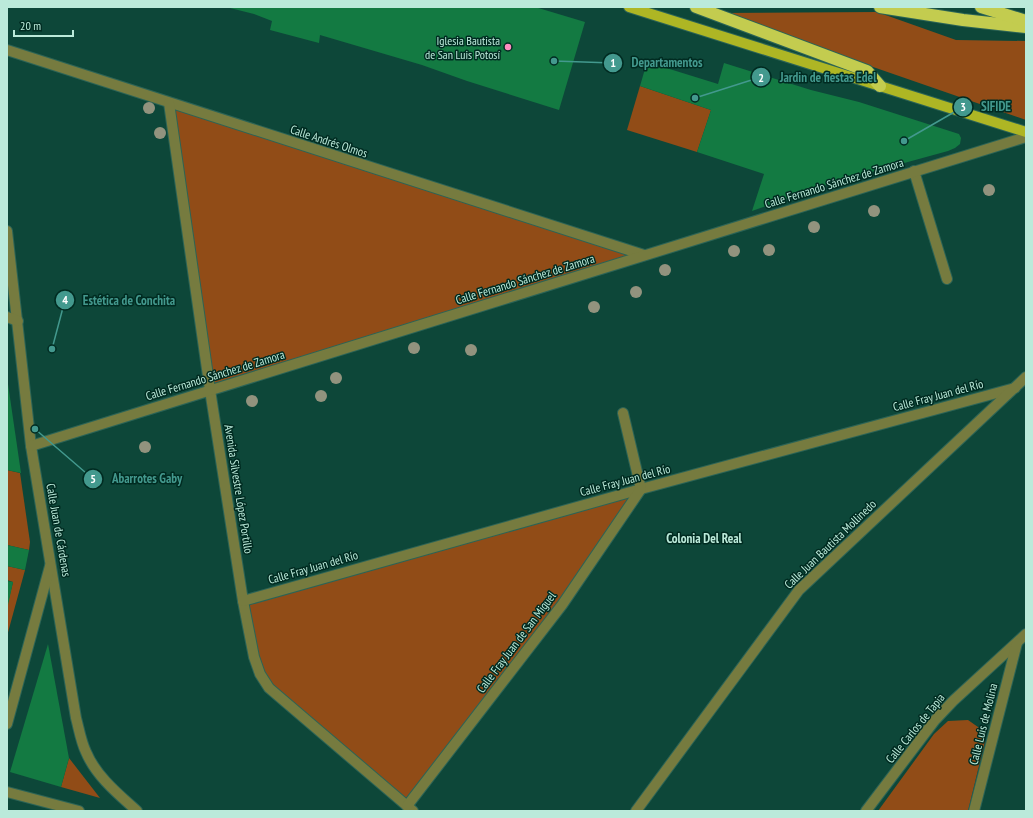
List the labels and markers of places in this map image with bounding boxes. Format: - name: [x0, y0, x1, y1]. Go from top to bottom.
- place label: Iglesia Bautista de San Luis Potosí: [425, 33, 500, 62]
- marker: Iglesia Bautista de San Luis Potosí: [503, 42, 513, 52]
- callout: Departamentos: [603, 50, 710, 75]
- callout: Jardin de fiestas Edel: [751, 65, 884, 90]
- callout: SIFIDE: [953, 94, 1019, 119]
- callout: Estética de Conchita: [55, 288, 183, 313]
- callout: Abarrotes Gaby: [83, 466, 190, 491]

